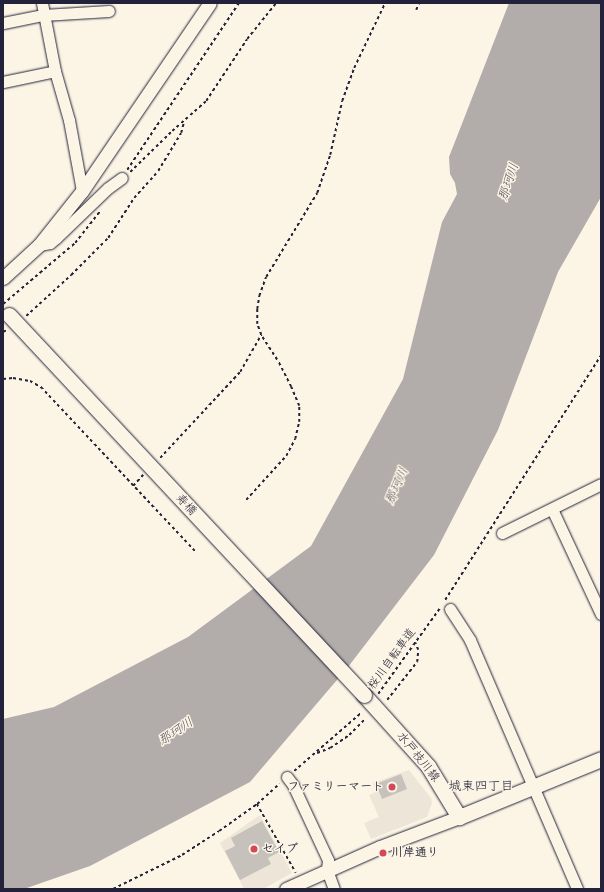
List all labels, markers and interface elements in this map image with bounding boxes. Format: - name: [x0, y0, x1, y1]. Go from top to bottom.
- water label: 那珂川: [496, 161, 522, 203]
- water label: 那珂川: [382, 465, 412, 507]
- street label: 寿橋: [173, 491, 199, 519]
- street label: 桜川自転車道: [365, 626, 419, 692]
- water label: 那珂川: [155, 715, 197, 749]
- street label: 水戸枝川線: [394, 729, 442, 785]
- district label: 城東四丁目: [449, 778, 513, 794]
- place label: ファミリーマート: [288, 780, 384, 794]
- marker: ファミリーマート: [387, 782, 397, 792]
- place label: セイブ: [262, 842, 298, 856]
- marker: セイブ: [249, 844, 259, 854]
- place label: 川岸通り: [391, 846, 439, 860]
- marker: 川岸通り: [378, 848, 388, 858]

